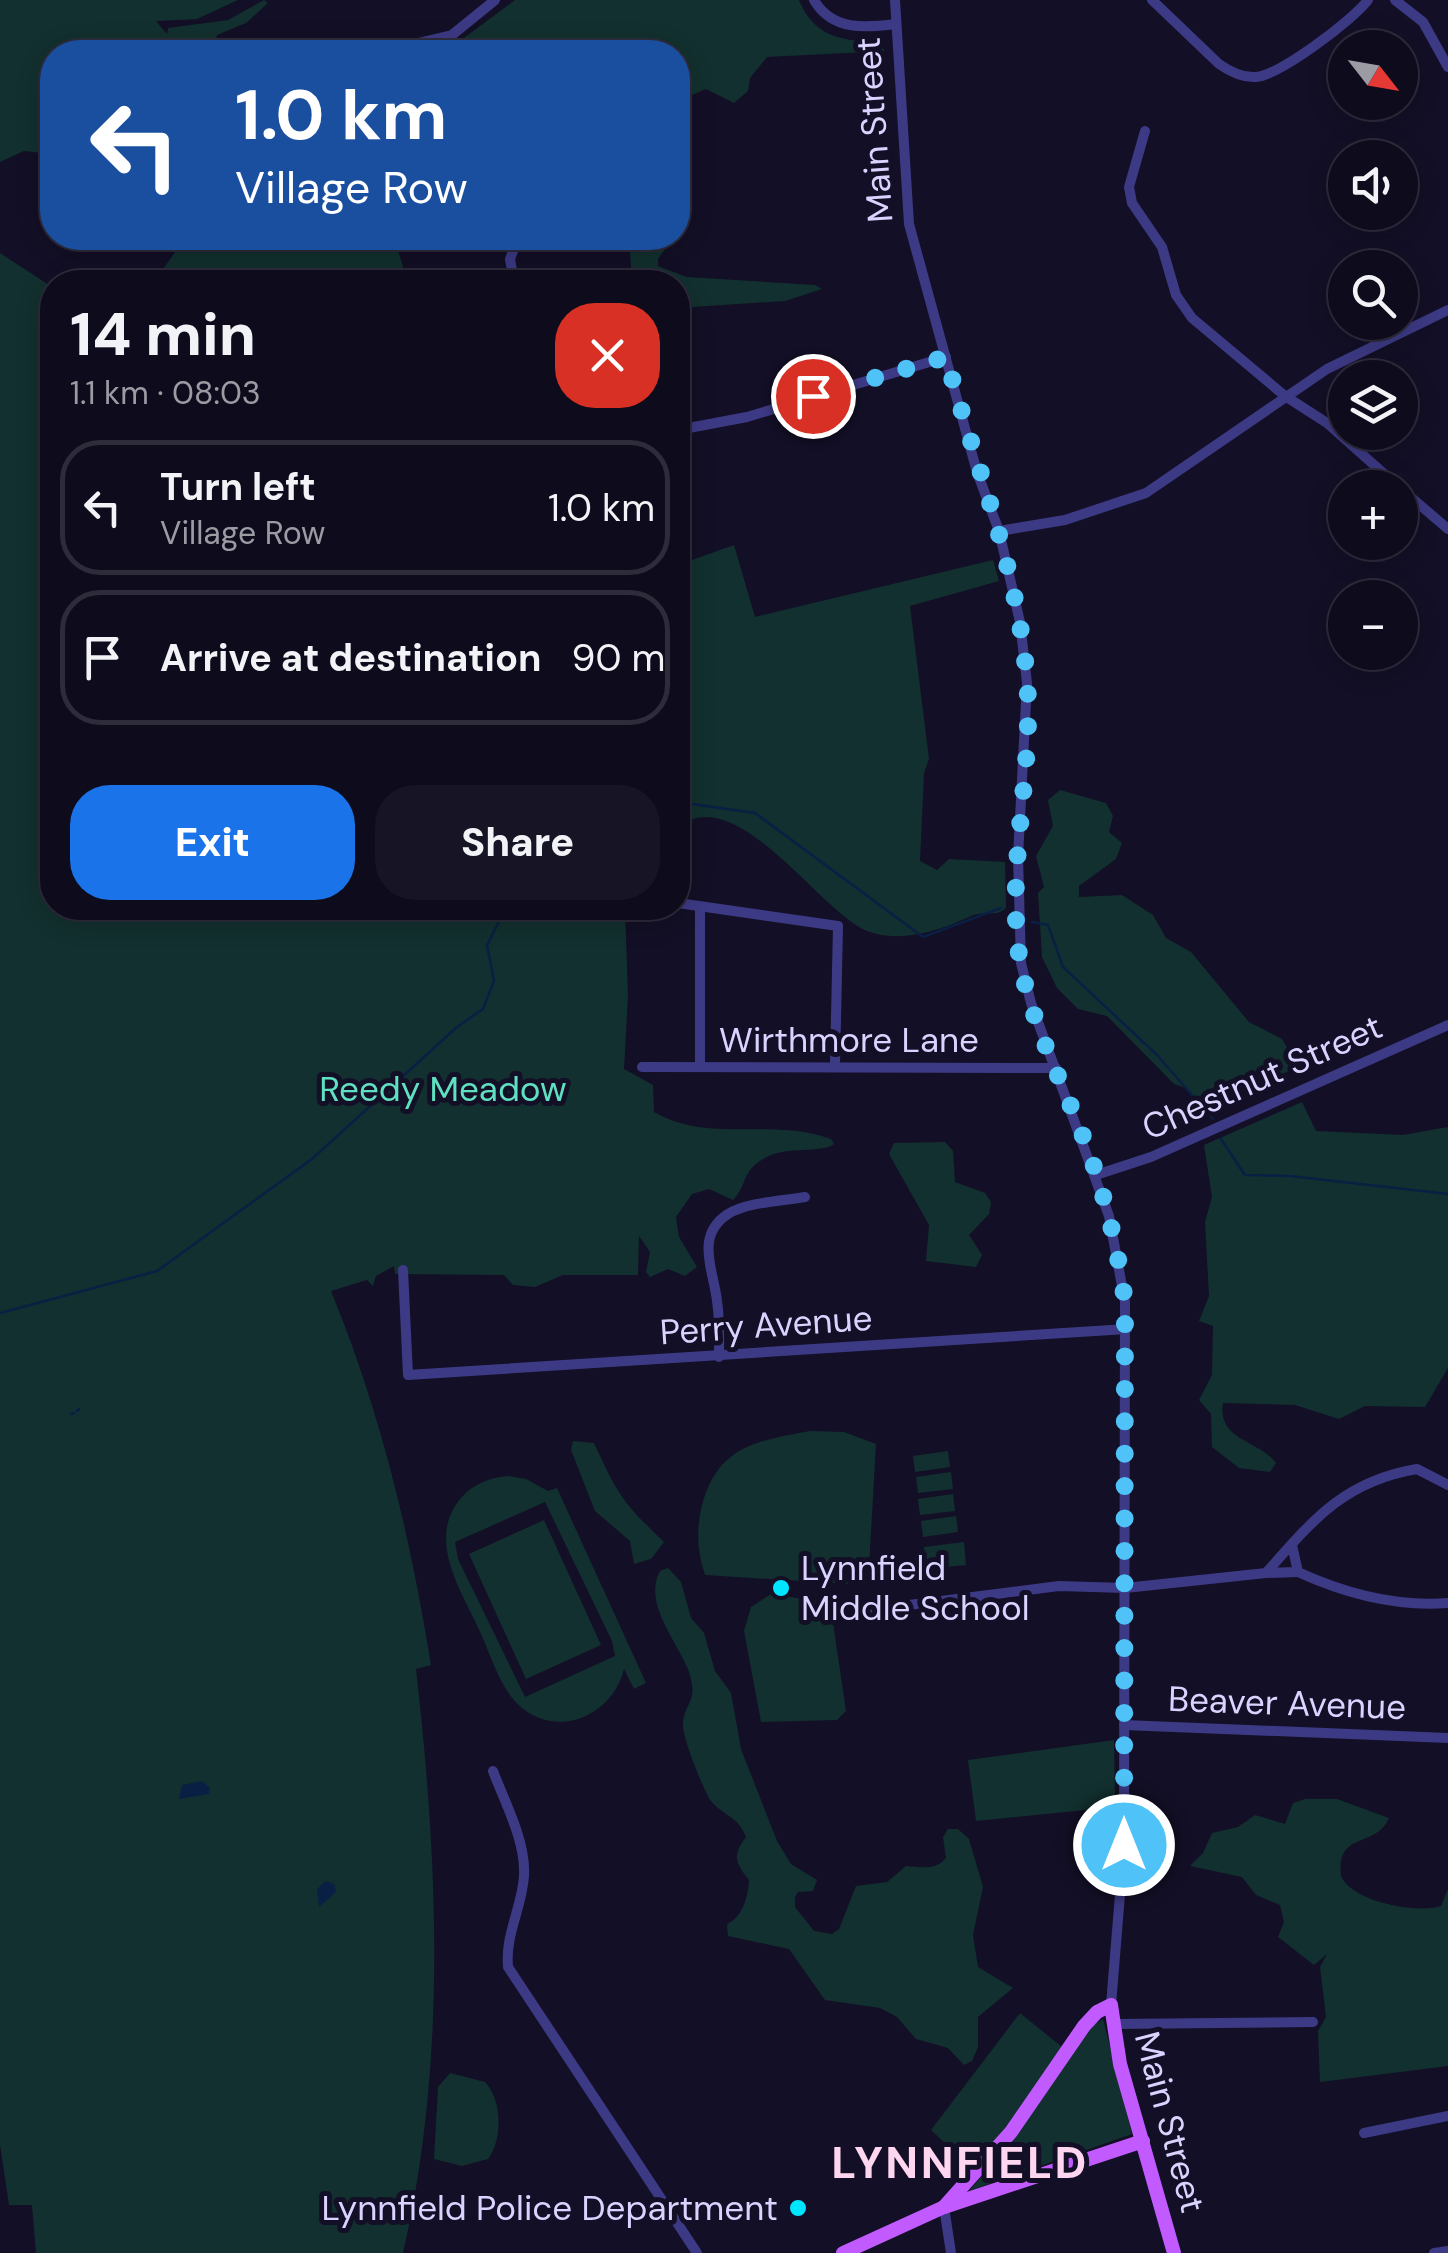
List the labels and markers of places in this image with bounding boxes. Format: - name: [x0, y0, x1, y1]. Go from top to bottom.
- pin: [771, 354, 856, 439]
- place label: Lynnfield Middle School: [801, 1545, 1029, 1631]
- marker: Lynnfield Middle School: [770, 1577, 792, 1599]
- place label: Lynnfield Police Department: [321, 2185, 778, 2231]
- marker: Lynnfield Police Department: [787, 2197, 809, 2219]

